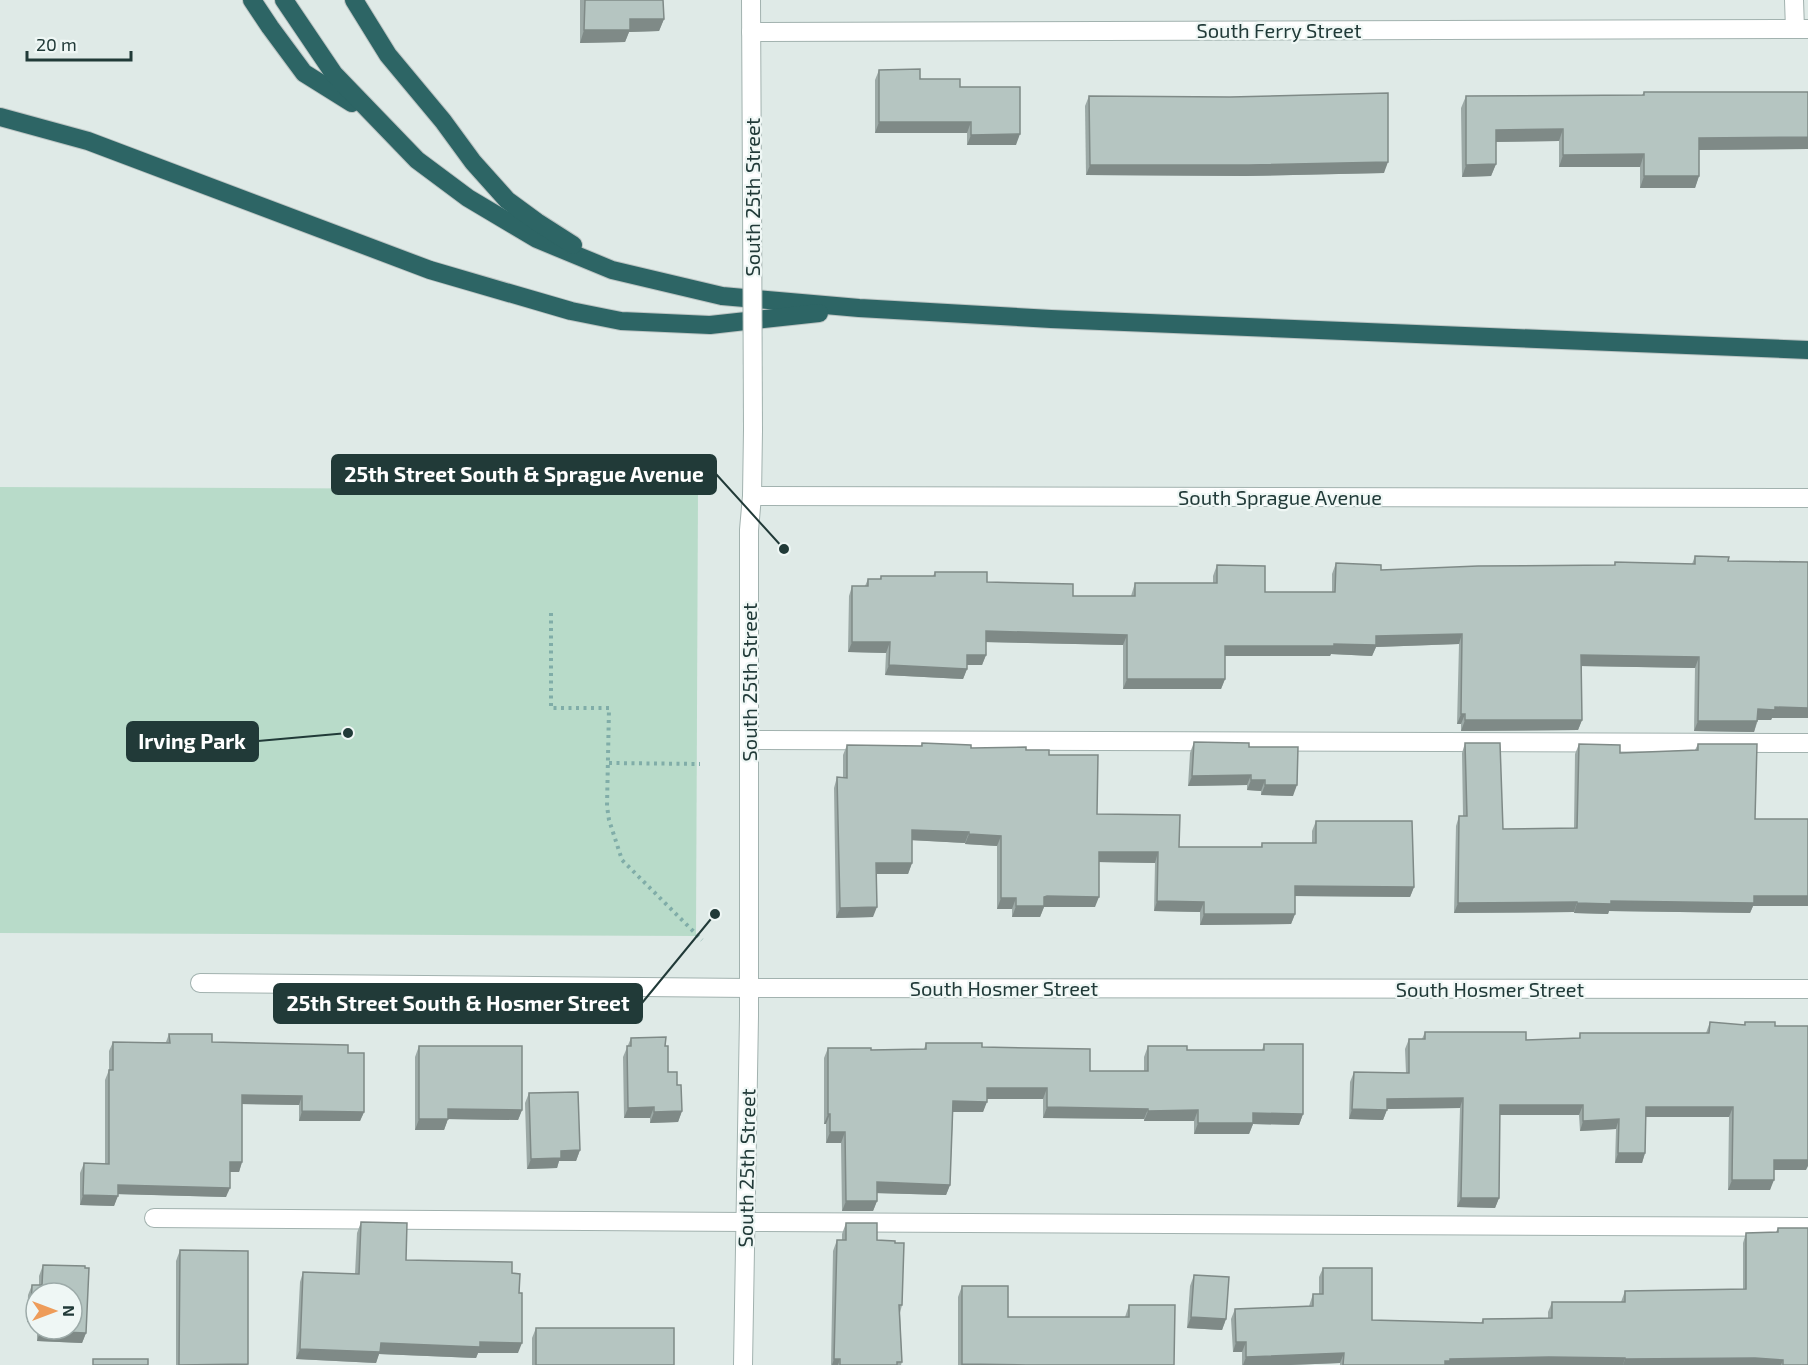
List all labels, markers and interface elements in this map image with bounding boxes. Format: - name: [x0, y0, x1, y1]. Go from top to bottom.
- street label: South Ferry Street: [1196, 18, 1362, 42]
- scale bar: [27, 24, 130, 62]
- text: 20 m: [36, 33, 77, 55]
- street label: South 25th Street: [740, 117, 764, 276]
- callout: 25th Street South & Sprague Avenue: [332, 455, 716, 494]
- text: 25th Street South & Sprague Avenue: [344, 461, 704, 486]
- street label: South Sprague Avenue: [1178, 485, 1382, 509]
- street label: South 25th Street: [737, 602, 761, 761]
- callout: Irving Park: [127, 722, 258, 761]
- text: Irving Park: [138, 728, 246, 753]
- street label: South Hosmer Street: [910, 976, 1099, 1000]
- street label: South Hosmer Street: [1396, 977, 1585, 1001]
- callout: 25th Street South & Hosmer Street: [274, 984, 642, 1023]
- text: 25th Street South & Hosmer Street: [286, 990, 630, 1015]
- street label: South 25th Street: [733, 1088, 759, 1248]
- north arrow: [24, 1281, 84, 1341]
- text: N: [60, 1305, 79, 1317]

